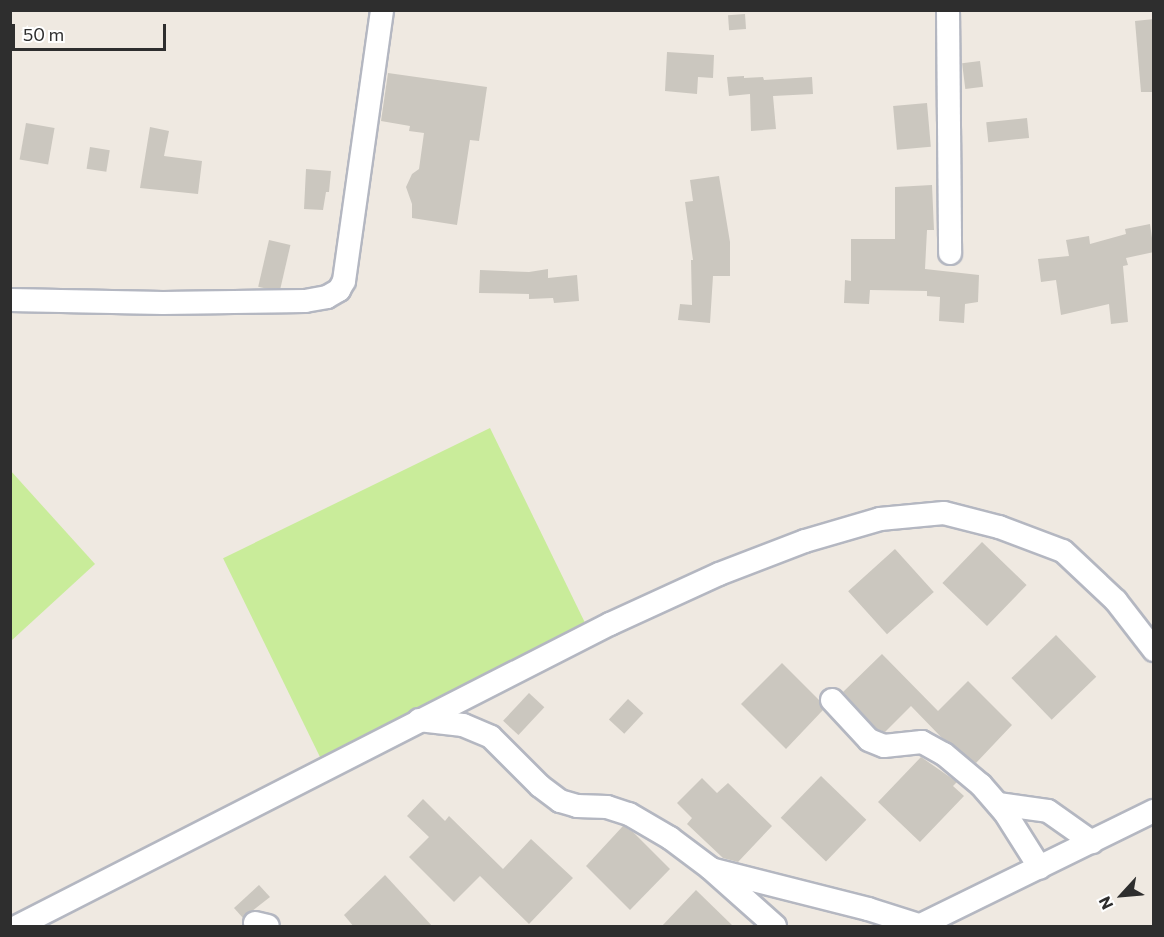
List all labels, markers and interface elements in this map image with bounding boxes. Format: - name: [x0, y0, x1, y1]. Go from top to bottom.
- scale bar: [15, 12, 170, 50]
- text: 50 m: [23, 23, 64, 45]
- north arrow: [1092, 865, 1152, 925]
- text: N: [1094, 894, 1117, 913]

